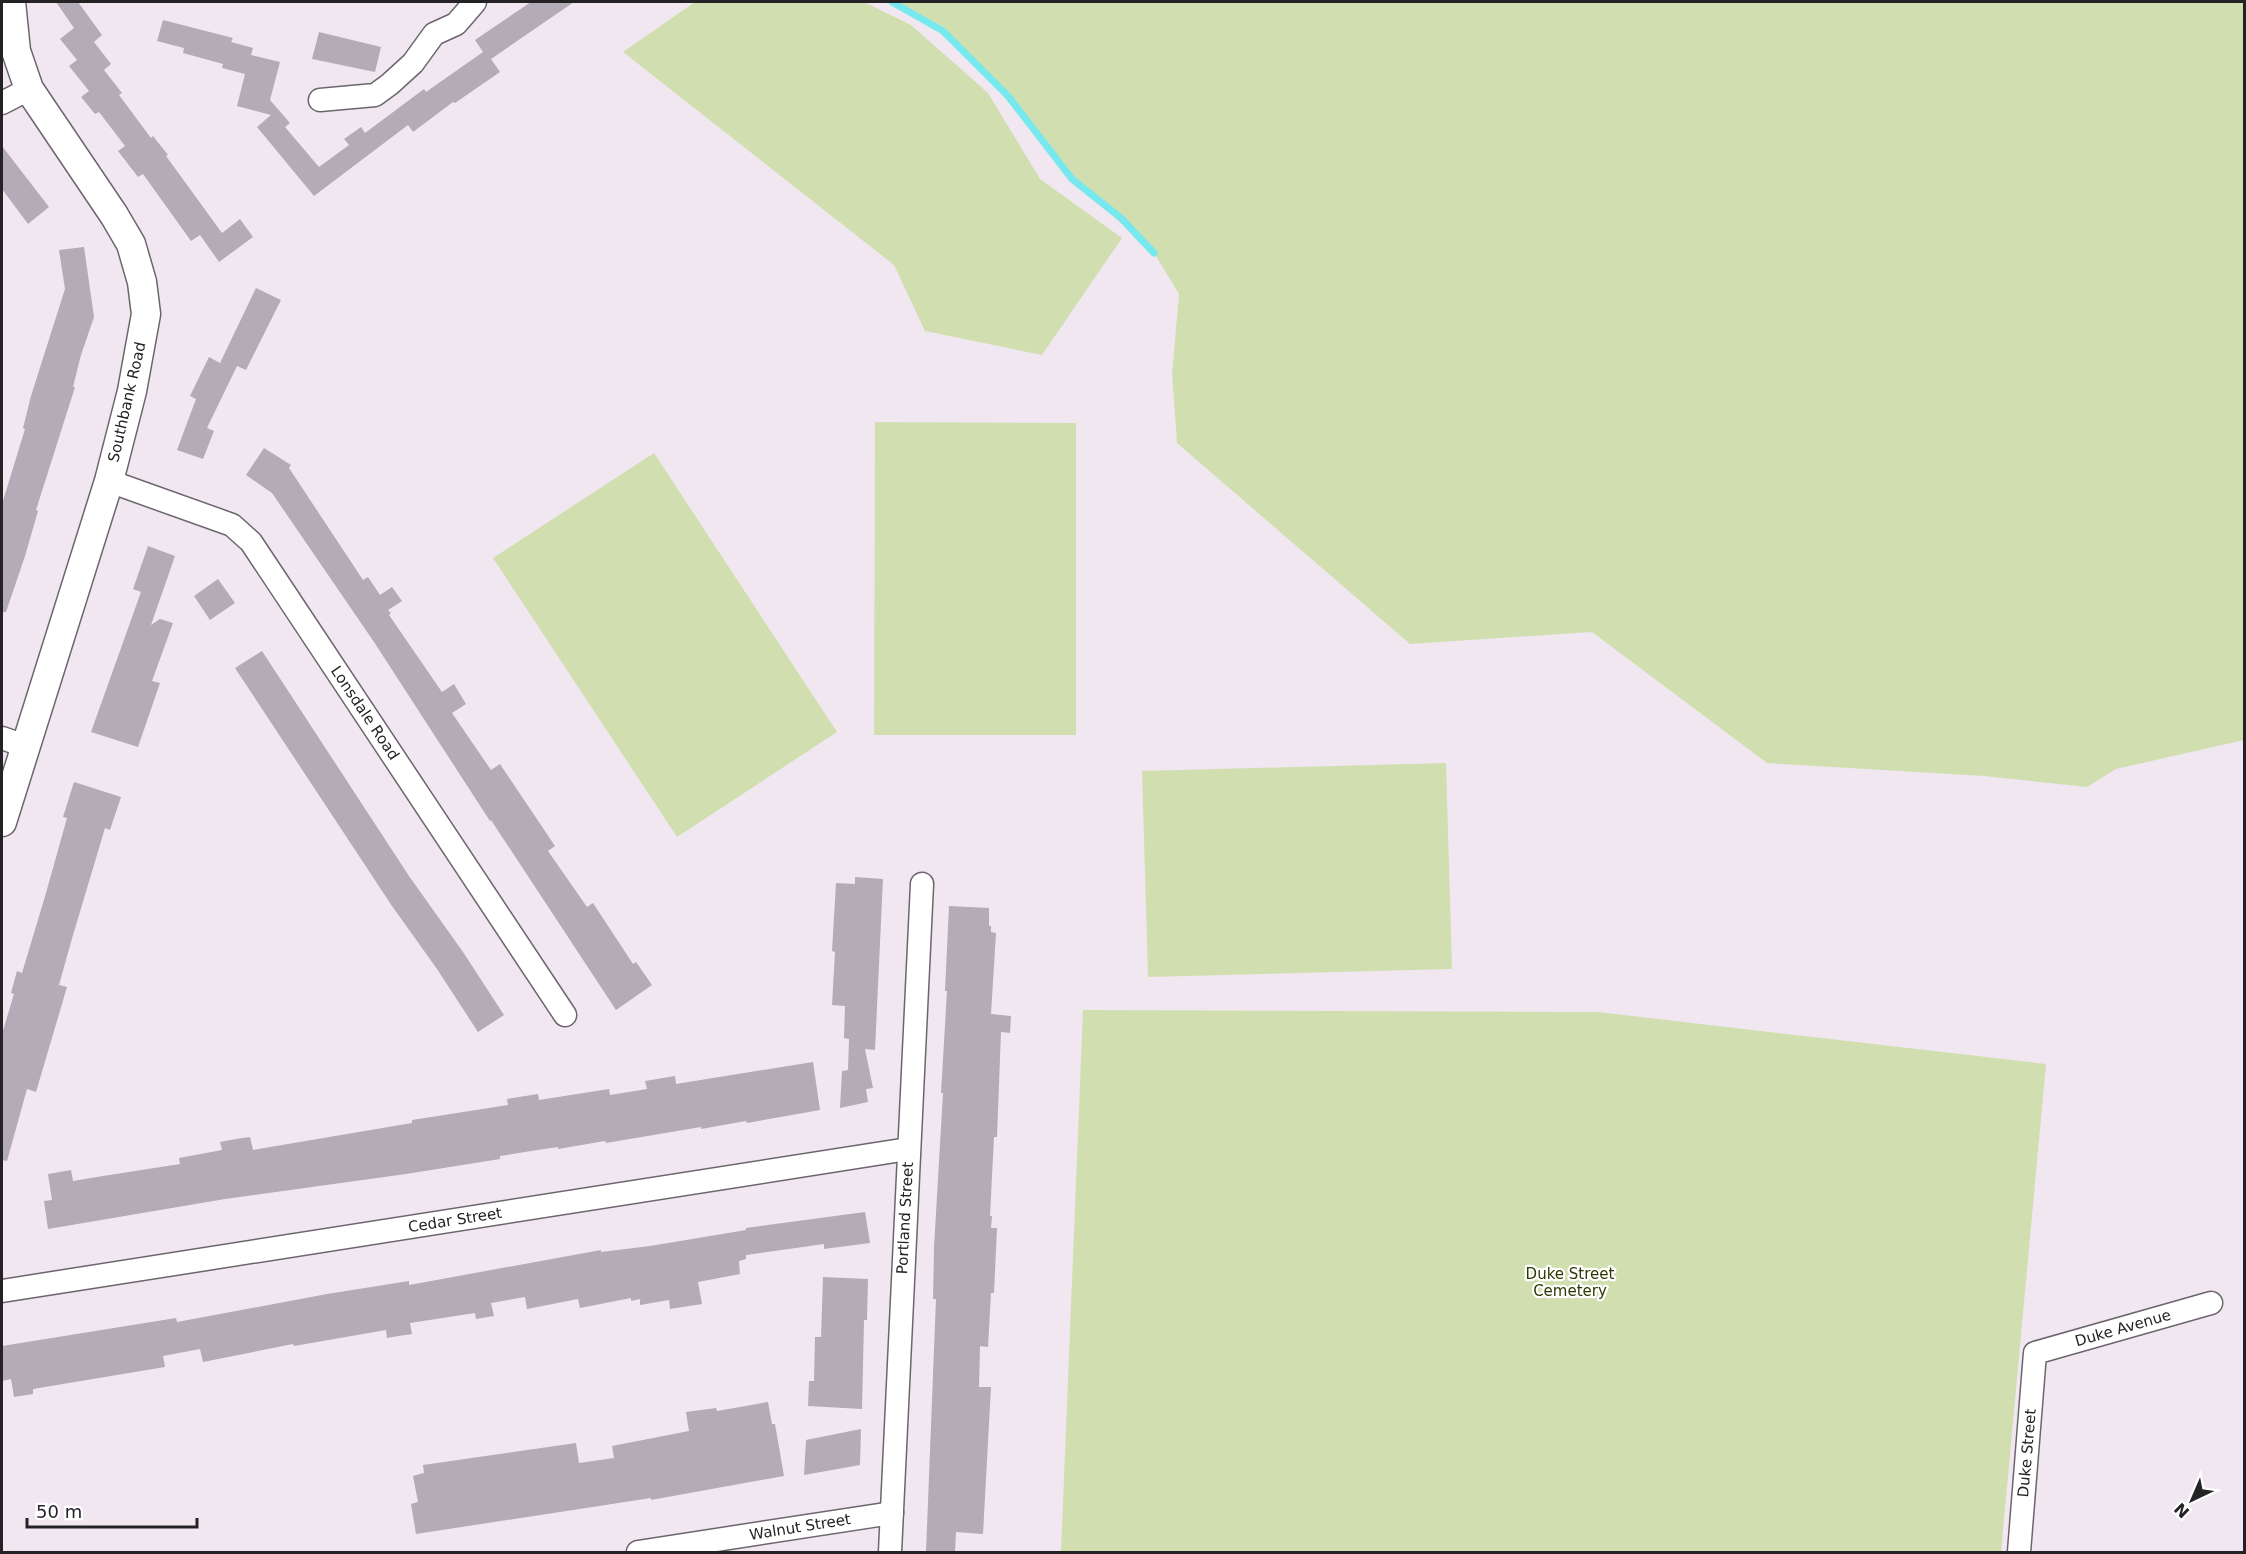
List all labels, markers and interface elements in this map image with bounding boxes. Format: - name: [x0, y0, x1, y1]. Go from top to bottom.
- street label: Southbank Road: [104, 340, 150, 464]
- street label: Lonsdale Road: [327, 663, 403, 763]
- street label: Portland Street: [893, 1161, 917, 1275]
- street label: Cedar Street: [407, 1204, 503, 1236]
- park label: Duke Street Cemetery: [1526, 1265, 1615, 1300]
- street label: Duke Avenue: [2073, 1306, 2173, 1350]
- street label: Duke Street: [2014, 1408, 2040, 1498]
- north arrow: [2162, 1470, 2222, 1530]
- scale bar: [27, 1491, 196, 1529]
- text: N: [2171, 1499, 2193, 1522]
- text: 50 m: [36, 1501, 82, 1522]
- street label: Walnut Street: [748, 1510, 852, 1544]

